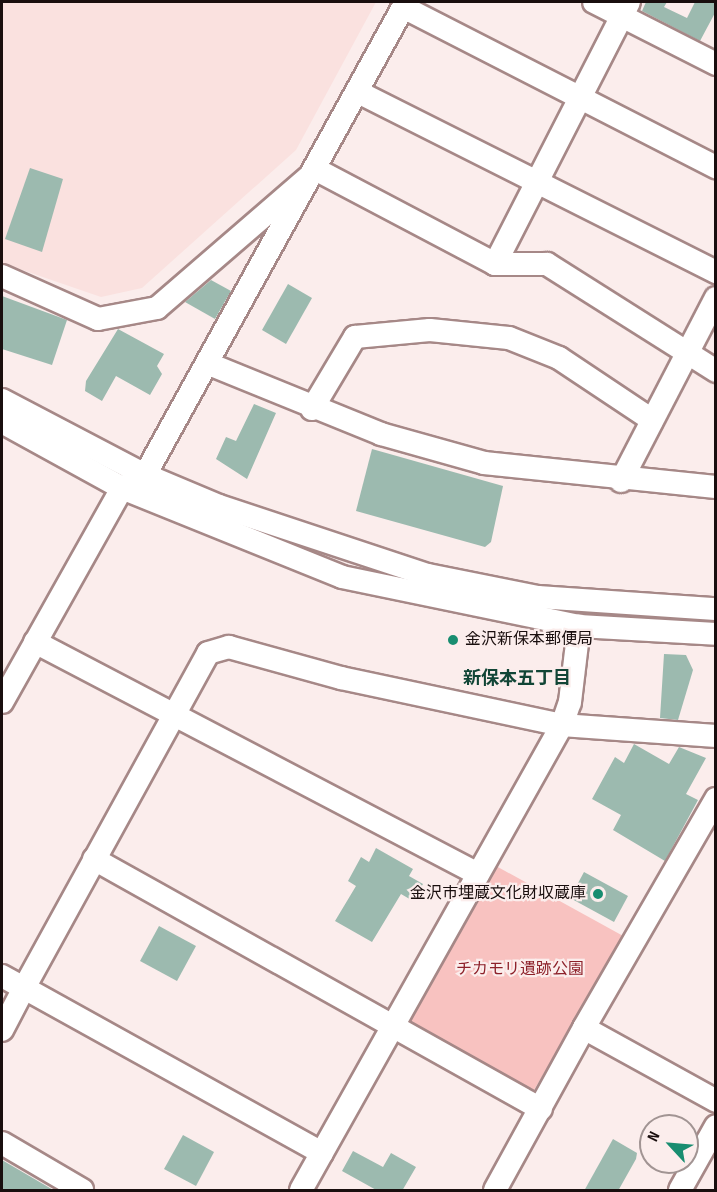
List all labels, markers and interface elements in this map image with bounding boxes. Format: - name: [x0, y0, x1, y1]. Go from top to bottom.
- place label: 金沢新保本郵便局: [465, 630, 593, 650]
- marker: 金沢新保本郵便局: [446, 633, 460, 647]
- district label: 新保本五丁目: [463, 668, 571, 690]
- place label: 金沢市埋蔵文化財収蔵庫: [410, 884, 586, 904]
- marker: 金沢市埋蔵文化財収蔵庫: [591, 887, 605, 901]
- park label: チカモリ遺跡公園: [456, 960, 584, 980]
- north arrow: [639, 1114, 699, 1174]
- text: N: [644, 1129, 665, 1145]

